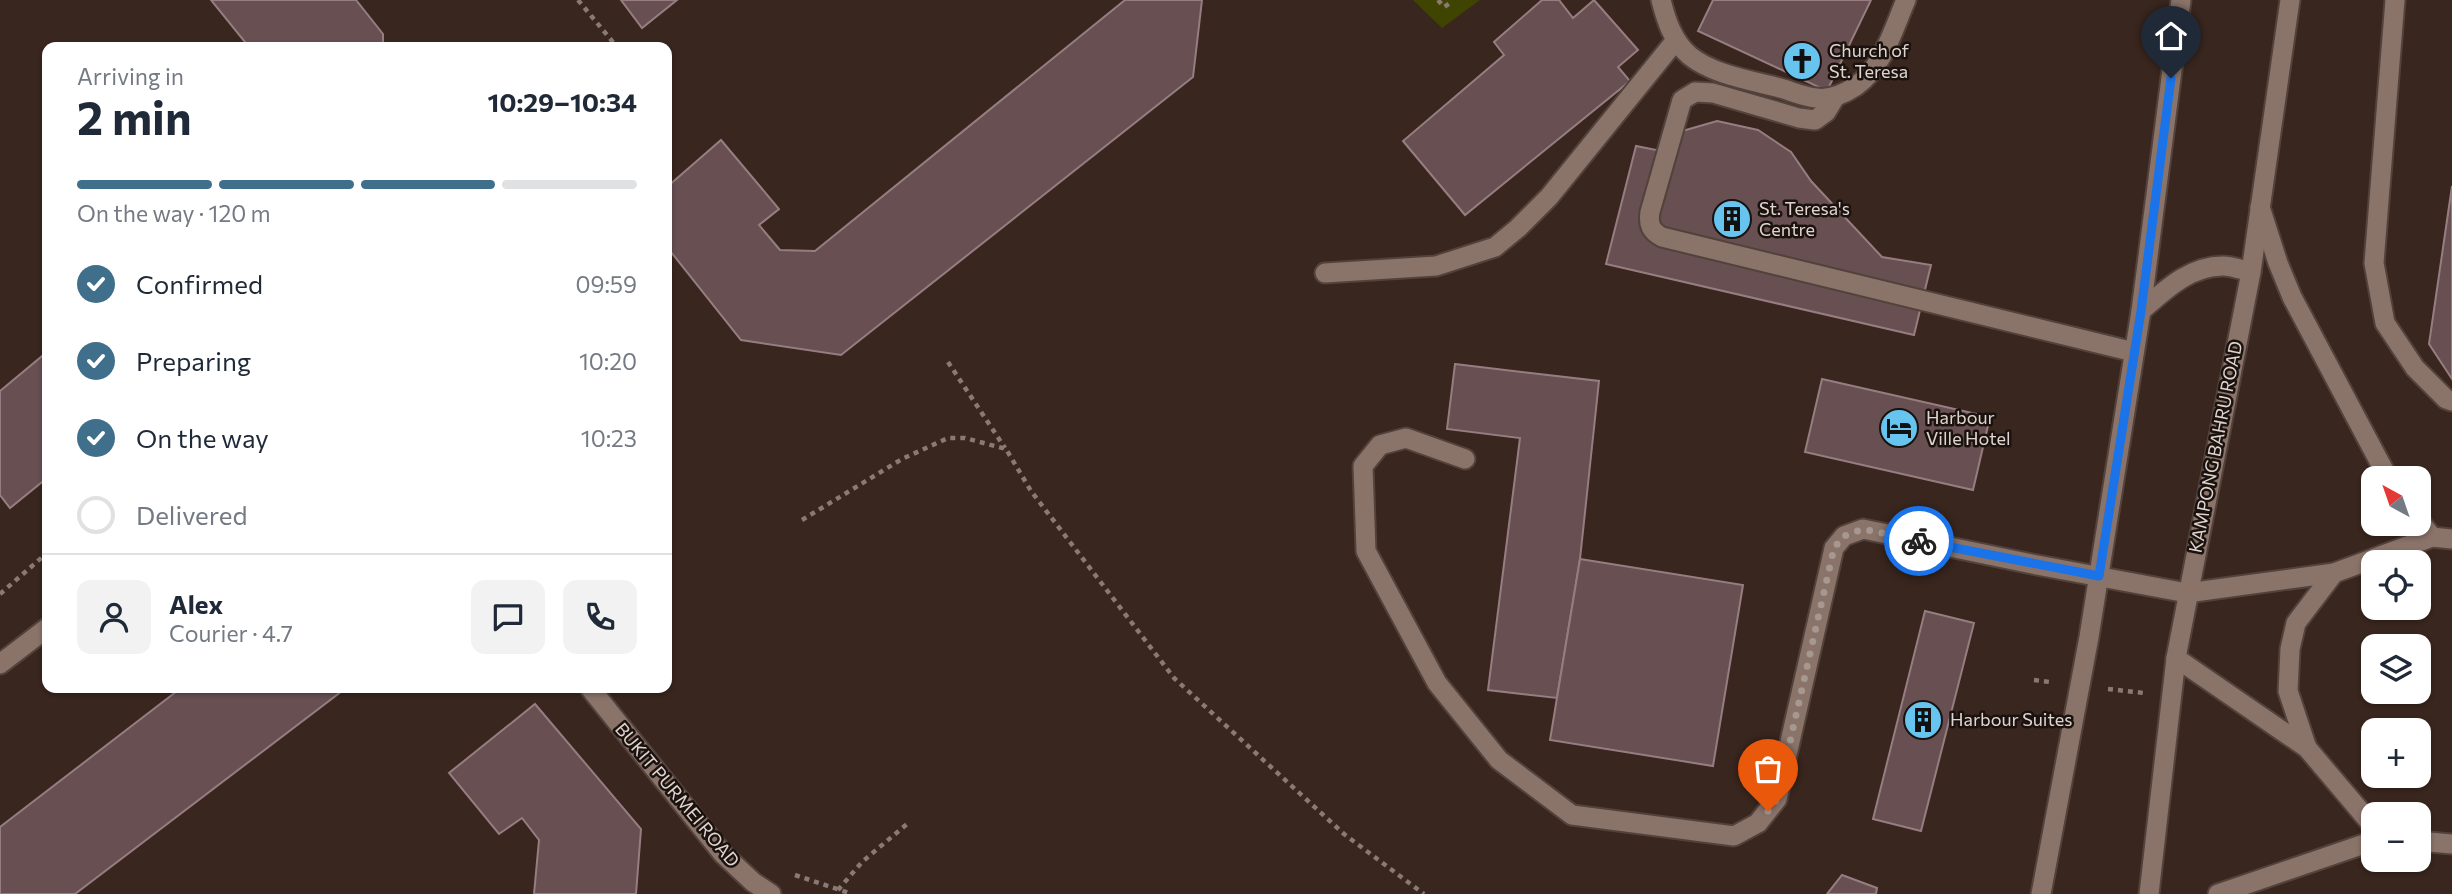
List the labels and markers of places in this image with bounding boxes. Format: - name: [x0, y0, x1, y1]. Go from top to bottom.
- pin: [2141, 6, 2201, 78]
- place label: Church of St. Teresa: [1829, 39, 1910, 82]
- church icon: Church of St. Teresa: [1781, 40, 1823, 82]
- place label: St. Teresa's Centre: [1759, 197, 1850, 240]
- building icon: St. Teresa's Centre: [1711, 198, 1753, 240]
- place label: Harbour Ville Hotel: [1926, 406, 2011, 449]
- hotel icon: Harbour Ville Hotel: [1878, 407, 1920, 449]
- building icon: Harbour Suites: [1902, 699, 1944, 741]
- place label: Harbour Suites: [1950, 708, 2072, 730]
- pin: [1738, 739, 1798, 811]

